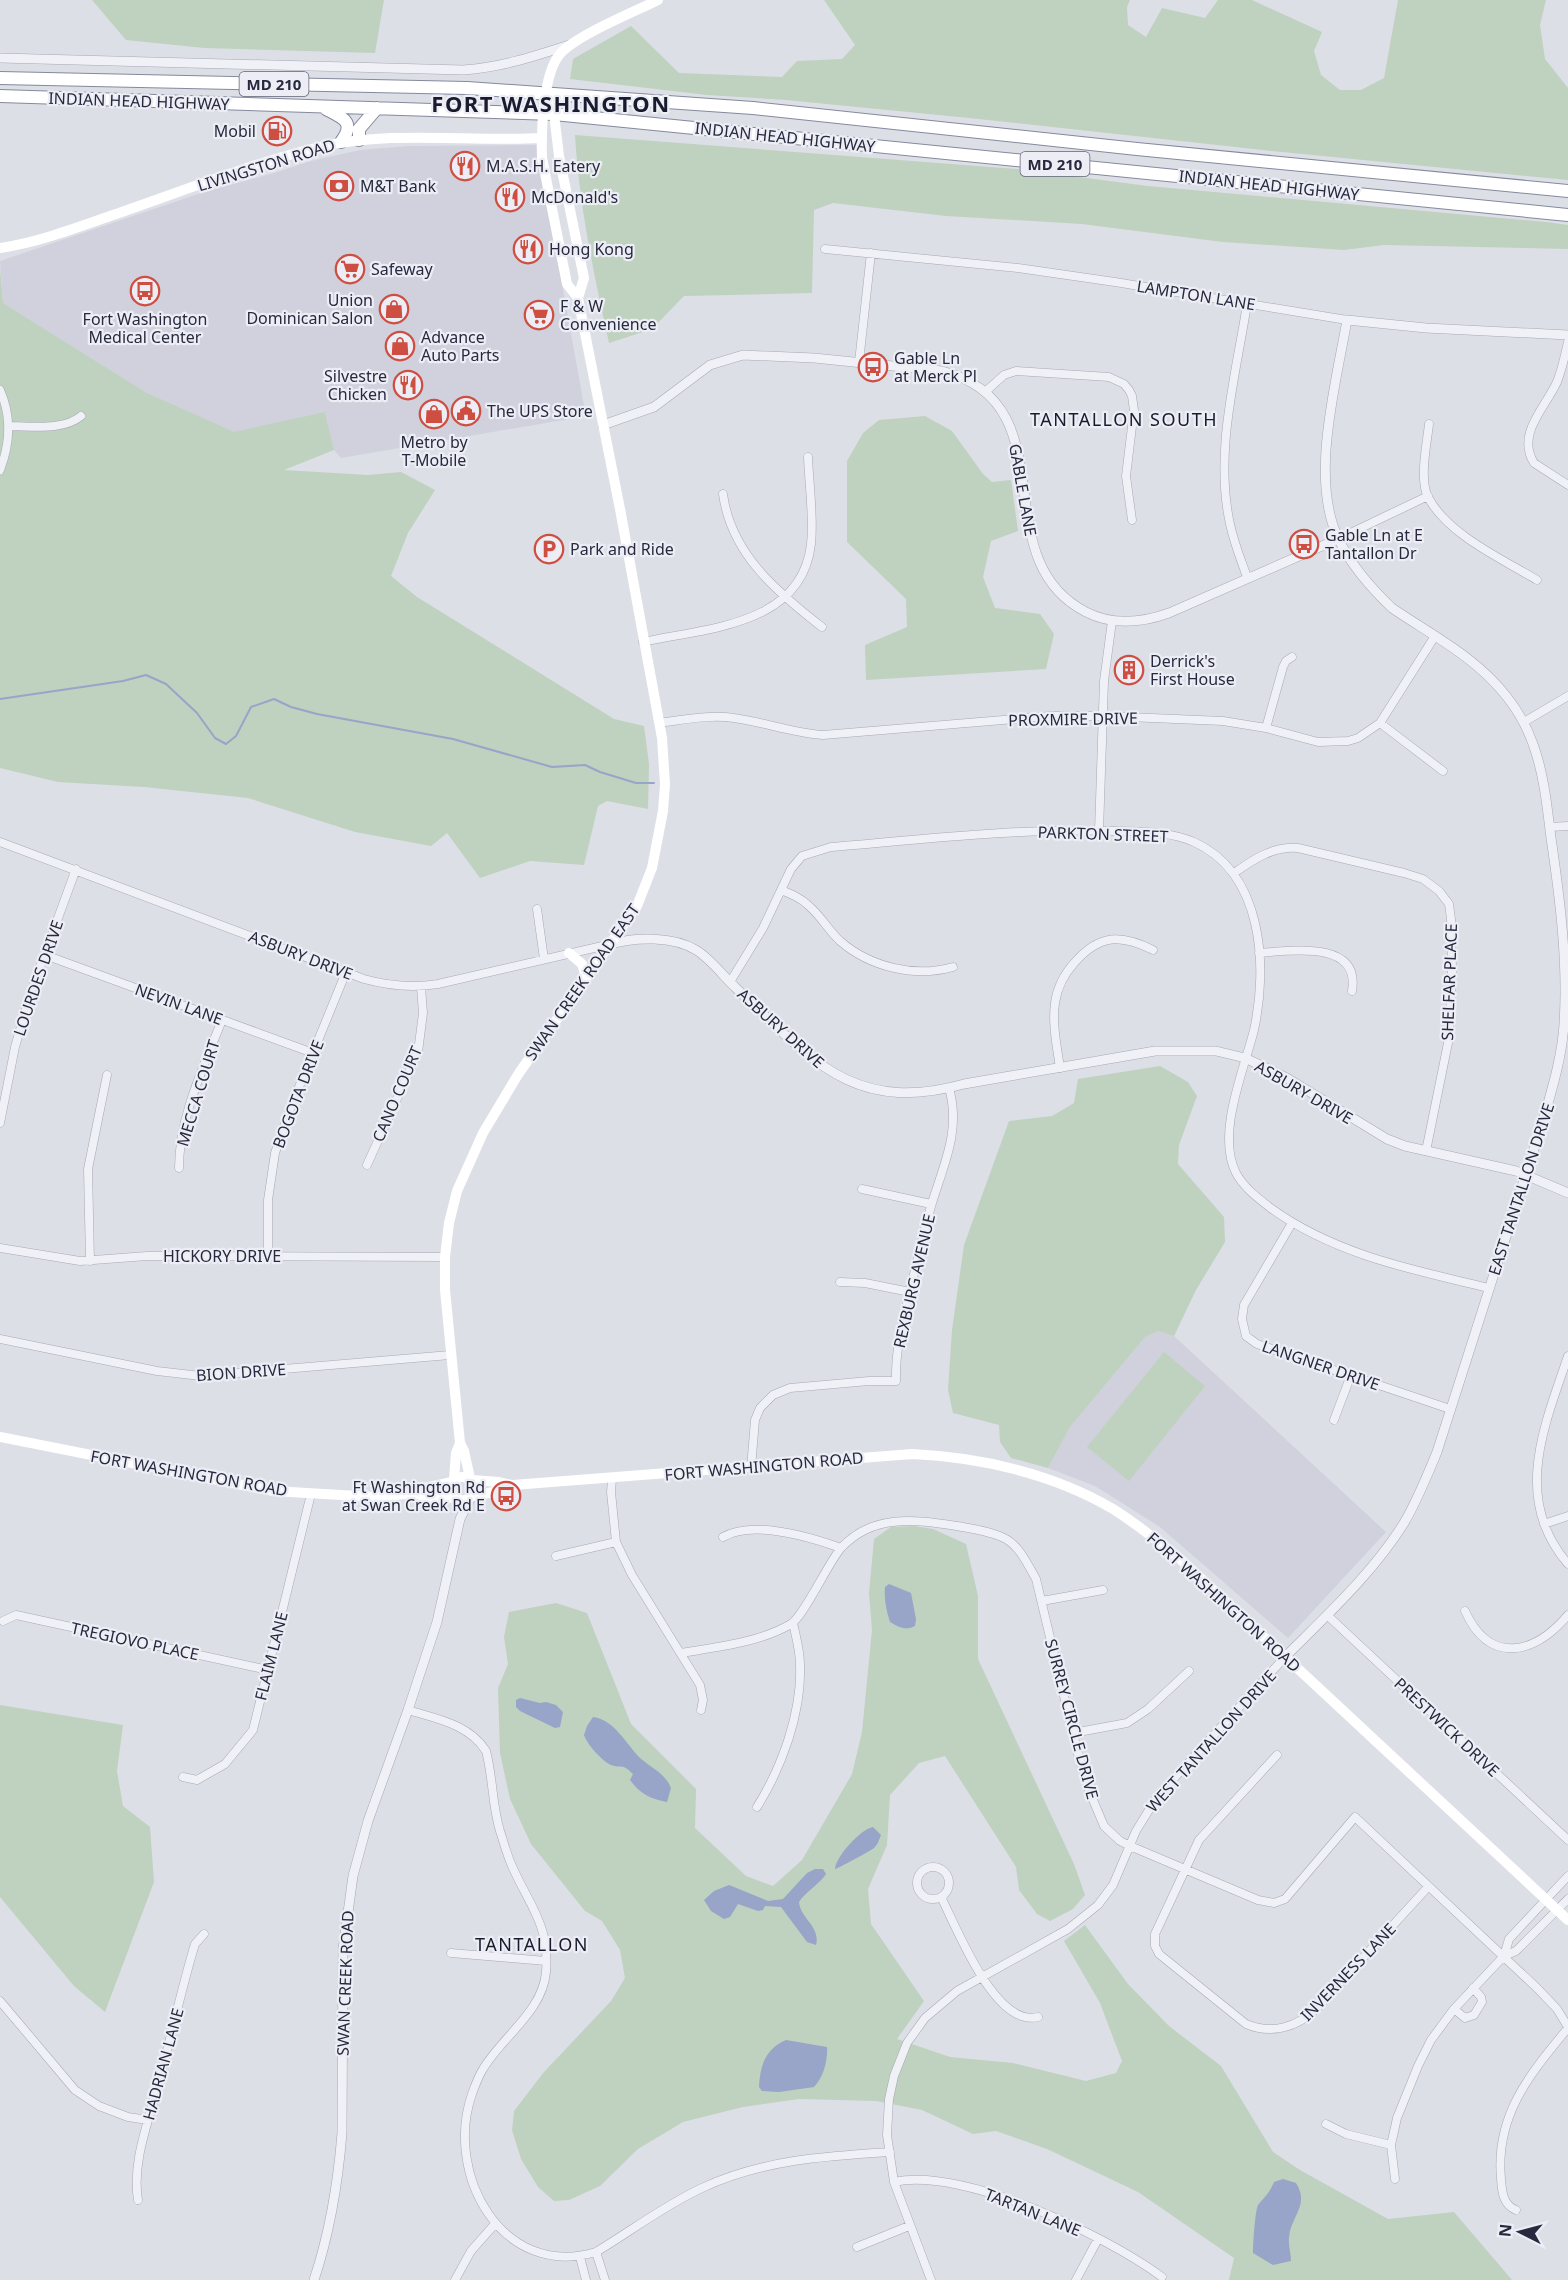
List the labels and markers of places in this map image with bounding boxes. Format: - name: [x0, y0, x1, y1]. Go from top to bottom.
- fuel station icon: Mobil: [261, 115, 293, 147]
- place label: Mobil: [214, 120, 256, 142]
- restaurant icon: M.A.S.H. Eatery: [449, 150, 481, 182]
- place label: M.A.S.H. Eatery: [486, 155, 601, 177]
- bank icon: M&T Bank: [323, 170, 355, 202]
- place label: M&T Bank: [360, 175, 437, 197]
- restaurant icon: McDonald's: [494, 181, 526, 213]
- place label: McDonald's: [531, 186, 618, 208]
- restaurant icon: Hong Kong: [512, 233, 544, 265]
- place label: Hong Kong: [549, 238, 634, 260]
- supermarket icon: Safeway: [334, 253, 366, 285]
- place label: Safeway: [371, 258, 434, 280]
- bus stop icon: Fort Washington Medical Center: [129, 275, 161, 307]
- place label: Union Dominican Salon: [246, 289, 373, 329]
- shop icon: Union Dominican Salon: [378, 293, 410, 325]
- place label: F & W Convenience: [560, 295, 656, 335]
- supermarket icon: F & W Convenience: [523, 299, 555, 331]
- place label: Fort Washington Medical Center: [83, 308, 207, 348]
- place label: Advance Auto Parts: [421, 326, 499, 366]
- shop icon: Advance Auto Parts: [384, 330, 416, 362]
- place label: Gable Ln at Merck Pl: [894, 347, 977, 387]
- bus stop icon: Gable Ln at Merck Pl: [857, 351, 889, 383]
- place label: Silvestre Chicken: [324, 365, 387, 405]
- restaurant icon: Silvestre Chicken: [392, 369, 424, 401]
- public building icon: The UPS Store: [450, 395, 482, 427]
- shop icon: Metro by T-Mobile: [418, 398, 450, 430]
- place label: The UPS Store: [487, 400, 593, 422]
- place label: Metro by T-Mobile: [400, 431, 468, 471]
- place label: Gable Ln at E Tantallon Dr: [1325, 524, 1423, 564]
- bus stop icon: Gable Ln at E Tantallon Dr: [1288, 528, 1320, 560]
- parking icon: Park and Ride: [533, 533, 565, 565]
- place label: Park and Ride: [570, 538, 674, 560]
- place label: Derrick's First House: [1150, 650, 1235, 690]
- building icon: Derrick's First House: [1113, 654, 1145, 686]
- place label: Ft Washington Rd at Swan Creek Rd E: [342, 1476, 485, 1516]
- bus stop icon: Ft Washington Rd at Swan Creek Rd E: [490, 1480, 522, 1512]

